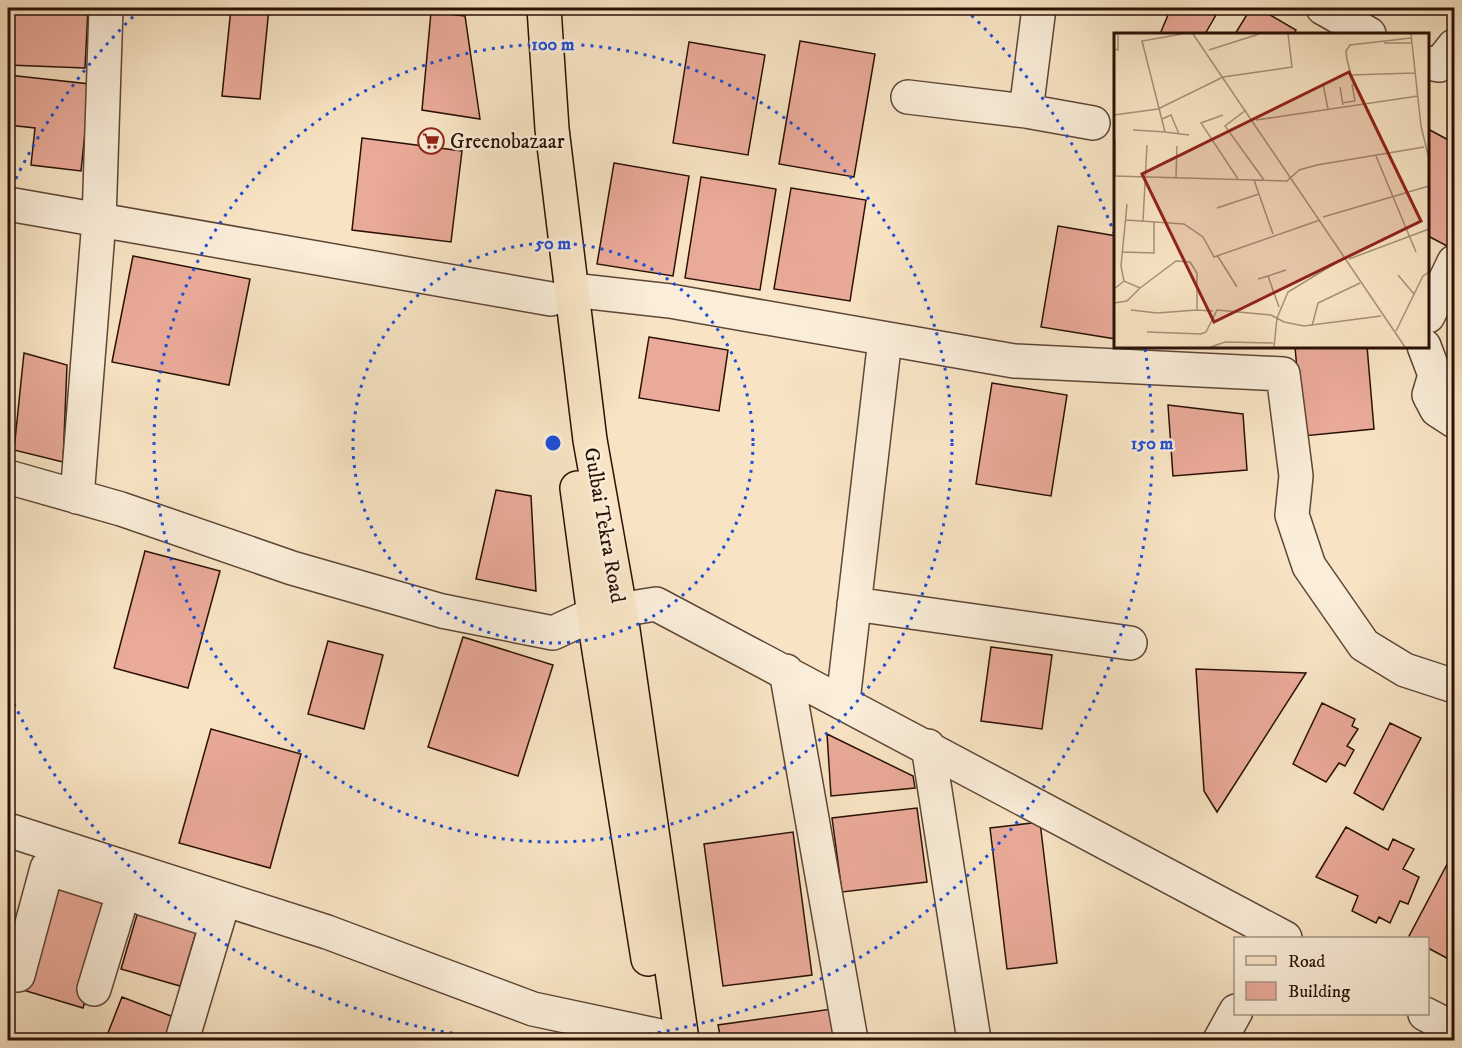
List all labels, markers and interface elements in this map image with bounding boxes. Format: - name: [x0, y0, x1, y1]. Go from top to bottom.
- inset map: [1114, 33, 1429, 348]
- text: 100 m: [531, 34, 575, 56]
- supermarket icon: Greenobazaar: [416, 126, 446, 156]
- place label: Greenobazaar: [450, 129, 565, 155]
- text: 50 m: [534, 233, 571, 255]
- centre of rings: [543, 433, 563, 453]
- text: 150 m: [1131, 433, 1174, 455]
- street label: Gulbai Tekra Road: [578, 445, 631, 605]
- legend: [1234, 937, 1429, 1015]
- text: Road: [1288, 951, 1325, 973]
- text: Building: [1288, 981, 1350, 1003]

